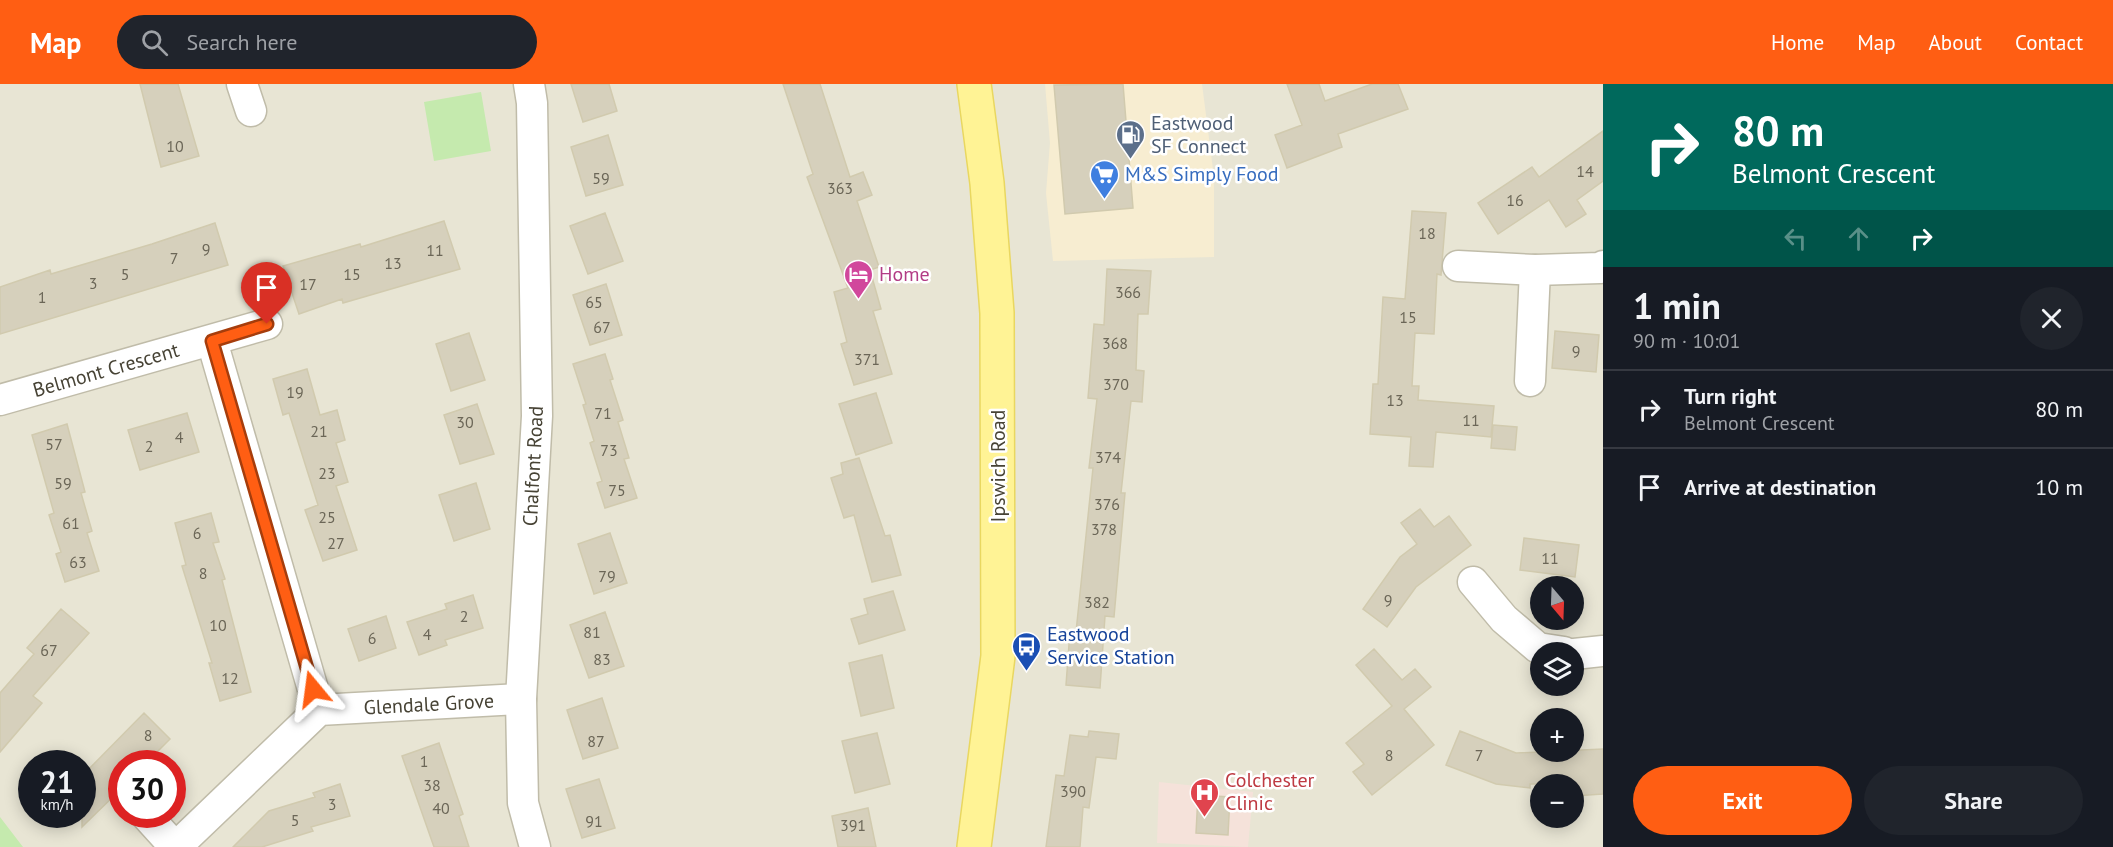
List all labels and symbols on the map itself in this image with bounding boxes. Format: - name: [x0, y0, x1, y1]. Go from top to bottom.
- place label: Eastwood SF Connect: [1151, 110, 1247, 159]
- fuel station icon: Eastwood SF Connect: [1114, 118, 1146, 160]
- house number: 10: [166, 136, 184, 156]
- supermarket icon: M&S Simply Food: [1088, 158, 1120, 200]
- place label: M&S Simply Food: [1125, 161, 1278, 187]
- house number: 14: [1576, 161, 1594, 181]
- house number: 59: [592, 168, 610, 188]
- house number: 363: [827, 178, 853, 198]
- house number: 16: [1506, 190, 1524, 210]
- house number: 18: [1418, 223, 1436, 243]
- house number: 9: [202, 239, 210, 259]
- house number: 11: [426, 240, 444, 260]
- house number: 7: [170, 248, 178, 268]
- house number: 13: [384, 253, 402, 273]
- hotel icon: Home: [842, 258, 874, 300]
- place label: Home: [879, 261, 930, 287]
- pin: [241, 262, 292, 324]
- house number: 5: [121, 264, 129, 284]
- house number: 15: [343, 264, 361, 284]
- house number: 3: [89, 273, 97, 293]
- house number: 17: [299, 274, 317, 294]
- house number: 366: [1115, 282, 1141, 302]
- house number: 1: [38, 287, 46, 307]
- house number: 65: [585, 292, 603, 312]
- house number: 15: [1399, 307, 1417, 327]
- house number: 67: [593, 317, 611, 337]
- house number: 368: [1102, 333, 1128, 353]
- street label: Belmont Crescent: [30, 337, 182, 403]
- house number: 9: [1572, 341, 1580, 361]
- house number: 371: [854, 349, 880, 369]
- house number: 370: [1103, 374, 1129, 394]
- house number: 19: [286, 382, 304, 402]
- house number: 13: [1386, 390, 1404, 410]
- house number: 71: [594, 403, 612, 423]
- street label: Chalfont Road: [517, 405, 549, 527]
- street label: Ipswich Road: [985, 410, 1011, 522]
- house number: 11: [1462, 410, 1480, 430]
- house number: 30: [456, 412, 474, 432]
- house number: 21: [310, 421, 328, 441]
- house number: 4: [175, 427, 184, 447]
- house number: 57: [45, 434, 63, 454]
- house number: 2: [145, 436, 153, 456]
- house number: 73: [600, 440, 618, 460]
- house number: 374: [1095, 447, 1121, 467]
- house number: 23: [318, 463, 336, 483]
- house number: 59: [54, 473, 72, 493]
- house number: 75: [608, 480, 626, 500]
- house number: 376: [1094, 494, 1120, 514]
- house number: 25: [318, 507, 336, 527]
- house number: 61: [62, 513, 80, 533]
- house number: 378: [1091, 519, 1117, 539]
- house number: 6: [193, 523, 201, 543]
- house number: 27: [327, 533, 345, 553]
- house number: 11: [1541, 548, 1559, 568]
- house number: 63: [69, 552, 87, 572]
- house number: 8: [199, 563, 207, 583]
- house number: 79: [598, 566, 616, 586]
- north arrow: [1530, 576, 1584, 630]
- house number: 9: [1384, 590, 1392, 610]
- house number: 382: [1084, 592, 1110, 612]
- house number: 2: [460, 606, 468, 626]
- house number: 10: [209, 615, 227, 635]
- place label: Eastwood Service Station: [1047, 621, 1175, 670]
- house number: 81: [583, 622, 601, 642]
- house number: 4: [423, 624, 432, 644]
- house number: 6: [368, 628, 376, 648]
- bus stop icon: Eastwood Service Station: [1010, 630, 1042, 672]
- house number: 67: [40, 640, 58, 660]
- house number: 83: [593, 649, 611, 669]
- position arrow: [281, 657, 345, 721]
- house number: 12: [221, 668, 239, 688]
- street label: Glendale Grove: [363, 687, 495, 721]
- house number: 8: [144, 725, 152, 745]
- house number: 87: [587, 731, 605, 751]
- house number: 8: [1385, 745, 1393, 765]
- house number: 7: [1475, 745, 1483, 765]
- speed limit sign: 30: [108, 750, 186, 828]
- house number: 1: [420, 751, 428, 771]
- place label: Colchester Clinic: [1225, 767, 1315, 816]
- house number: 38: [423, 775, 441, 795]
- hospital icon: Colchester Clinic: [1188, 776, 1220, 818]
- house number: 390: [1060, 781, 1086, 801]
- house number: 3: [328, 794, 336, 814]
- house number: 40: [432, 798, 450, 818]
- house number: 5: [291, 810, 299, 830]
- house number: 91: [585, 811, 603, 831]
- house number: 391: [840, 815, 866, 835]

